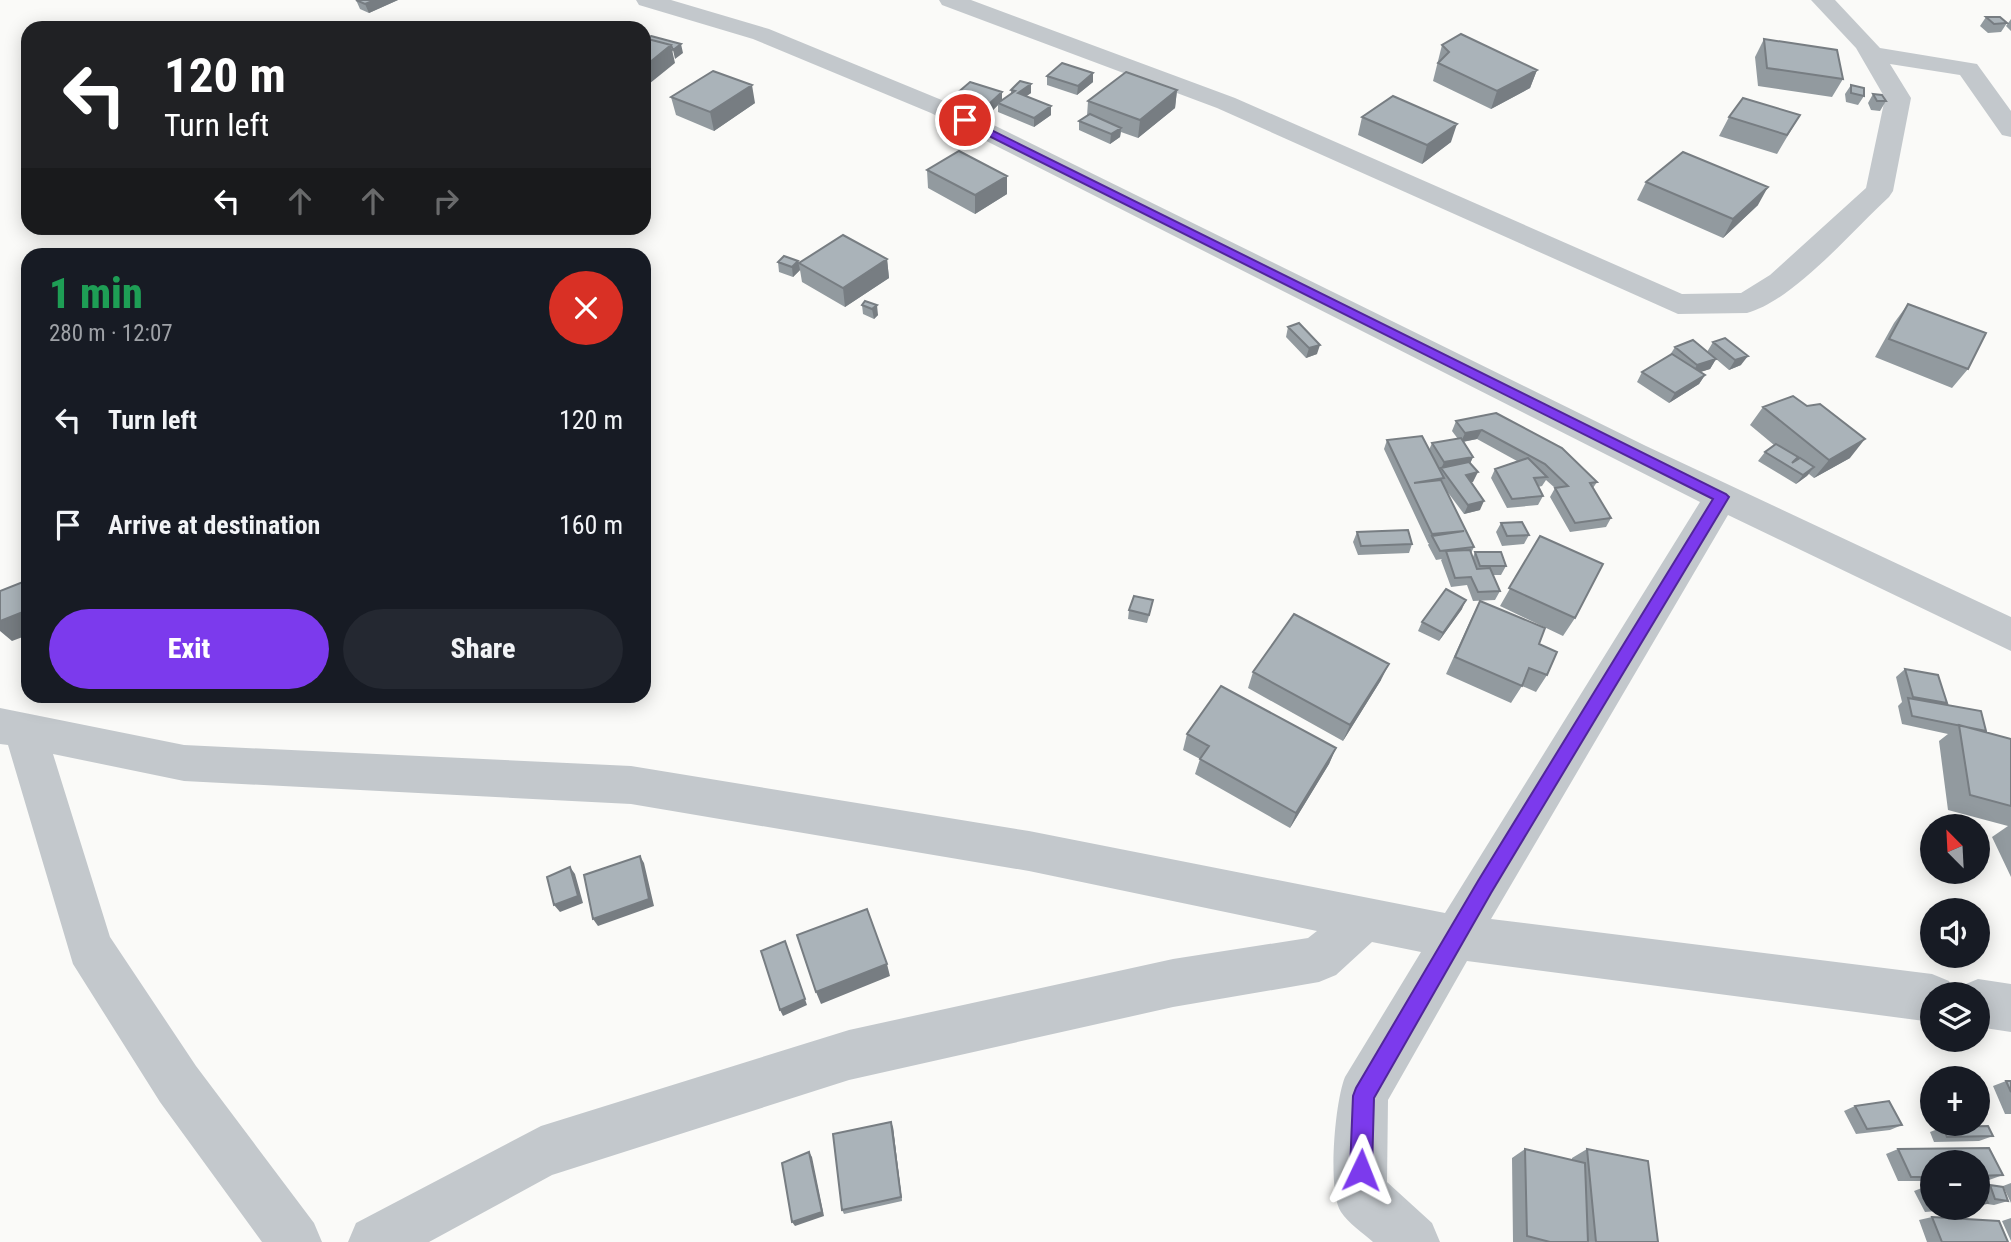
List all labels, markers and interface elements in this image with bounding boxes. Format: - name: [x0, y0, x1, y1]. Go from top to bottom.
- text: 120 m: [164, 47, 286, 104]
- icon: left: [49, 49, 140, 140]
- pin: [935, 90, 995, 150]
- icon: arrive: [946, 101, 984, 139]
- text: Turn left: [164, 106, 269, 144]
- icon: left: [208, 182, 246, 220]
- icon: ahead: [281, 182, 319, 220]
- icon: ahead: [354, 182, 392, 220]
- icon: right: [427, 182, 465, 220]
- text: 1 min: [49, 269, 143, 318]
- button: close: [549, 271, 623, 345]
- text: 280 m · 12:07: [49, 320, 173, 347]
- icon: left: [49, 401, 87, 439]
- text: Turn left: [108, 405, 197, 435]
- text: 120 m: [559, 405, 623, 435]
- icon: arrive: [49, 506, 87, 544]
- text: Arrive at destination: [108, 510, 320, 540]
- text: 160 m: [559, 510, 623, 540]
- button: Exit: [49, 609, 329, 689]
- button: Share: [343, 609, 623, 689]
- north arrow: [1920, 814, 1990, 884]
- map controls: [1920, 814, 1990, 1220]
- button: sound: [1920, 898, 1990, 968]
- button: layers: [1920, 982, 1990, 1052]
- button: +: [1920, 1066, 1990, 1136]
- position arrow: [1324, 1133, 1398, 1207]
- button: −: [1920, 1150, 1990, 1220]

